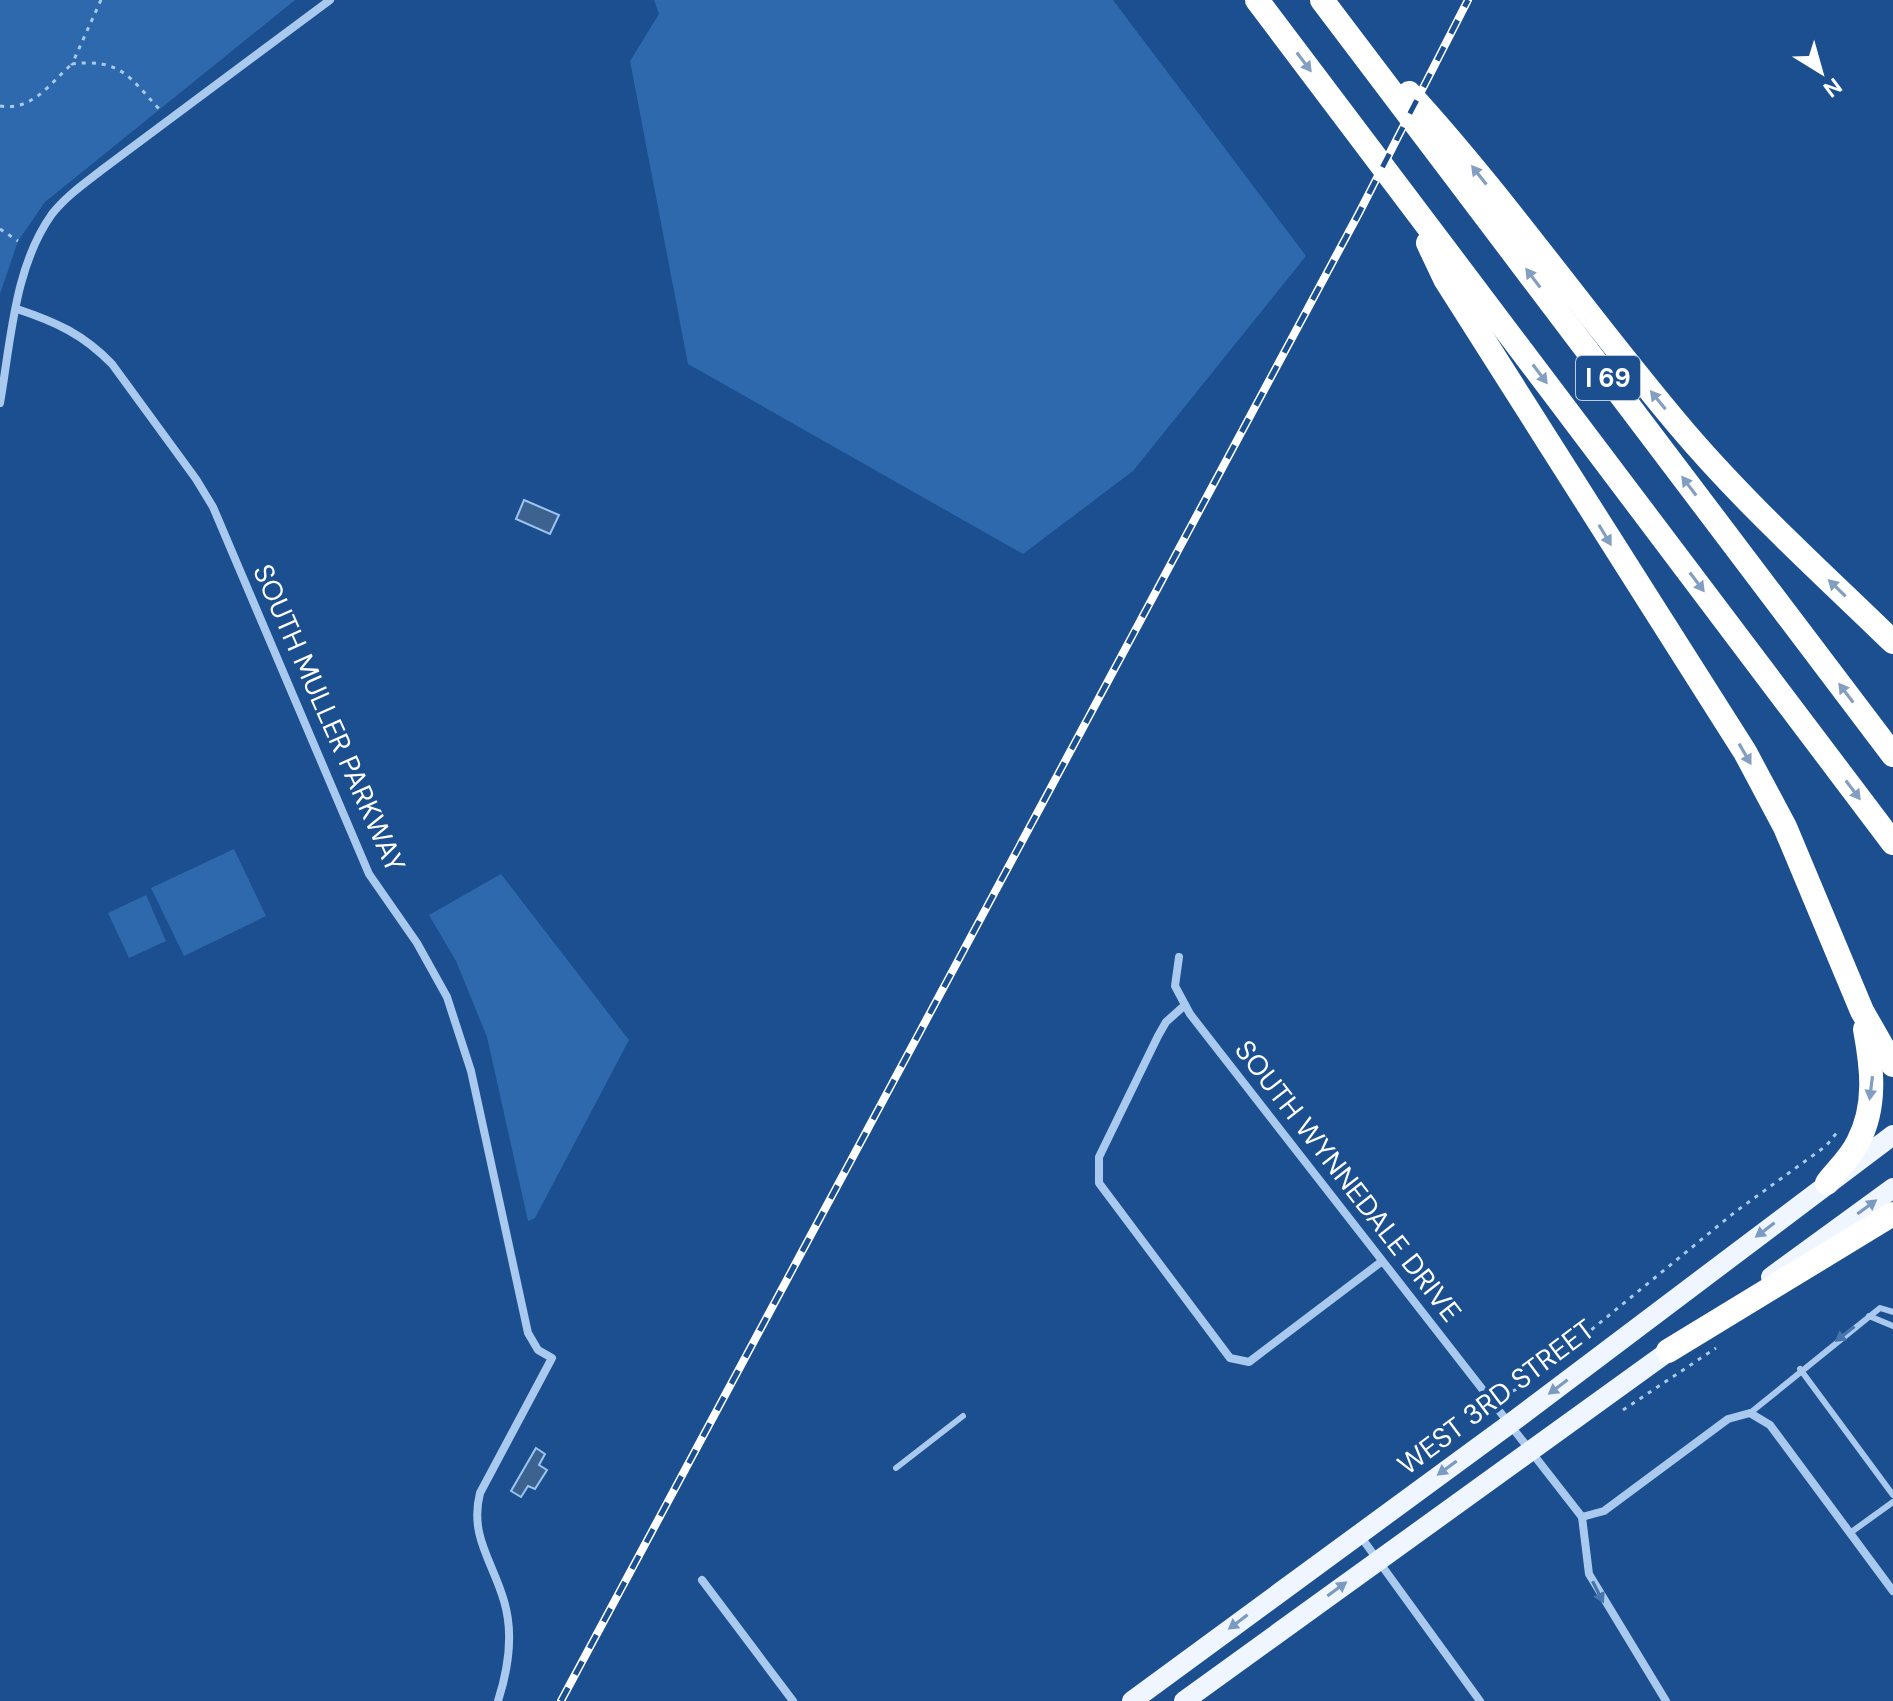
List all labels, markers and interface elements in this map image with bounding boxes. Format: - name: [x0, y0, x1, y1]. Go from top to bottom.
- north arrow: [1781, 32, 1861, 112]
- one-way arrow: [1296, 52, 1312, 72]
- text: N: [1818, 71, 1848, 104]
- one-way arrow: [1471, 164, 1487, 185]
- one-way arrow: [1525, 268, 1541, 289]
- road number: I 69: [1576, 356, 1640, 400]
- one-way arrow: [1532, 364, 1548, 385]
- one-way arrow: [1650, 390, 1667, 410]
- one-way arrow: [1682, 476, 1698, 496]
- one-way arrow: [1598, 524, 1612, 546]
- street label: SOUTH MULLER PARKWAY: [244, 558, 414, 878]
- one-way arrow: [1689, 571, 1705, 593]
- one-way arrow: [1828, 579, 1847, 598]
- one-way arrow: [1838, 682, 1854, 704]
- one-way arrow: [1738, 743, 1752, 765]
- one-way arrow: [1845, 779, 1861, 801]
- street label: SOUTH WYNNEDALE DRIVE: [1226, 1033, 1470, 1329]
- one-way arrow: [1864, 1076, 1877, 1101]
- one-way arrow: [1857, 1199, 1878, 1215]
- one-way arrow: [1754, 1222, 1775, 1238]
- street label: WEST 3RD STREET: [1390, 1311, 1602, 1483]
- one-way arrow: [1835, 1326, 1855, 1342]
- one-way arrow: [1547, 1379, 1568, 1395]
- one-way arrow: [1437, 1460, 1458, 1476]
- one-way arrow: [1327, 1581, 1347, 1597]
- one-way arrow: [1591, 1581, 1605, 1603]
- one-way arrow: [1228, 1614, 1248, 1630]

